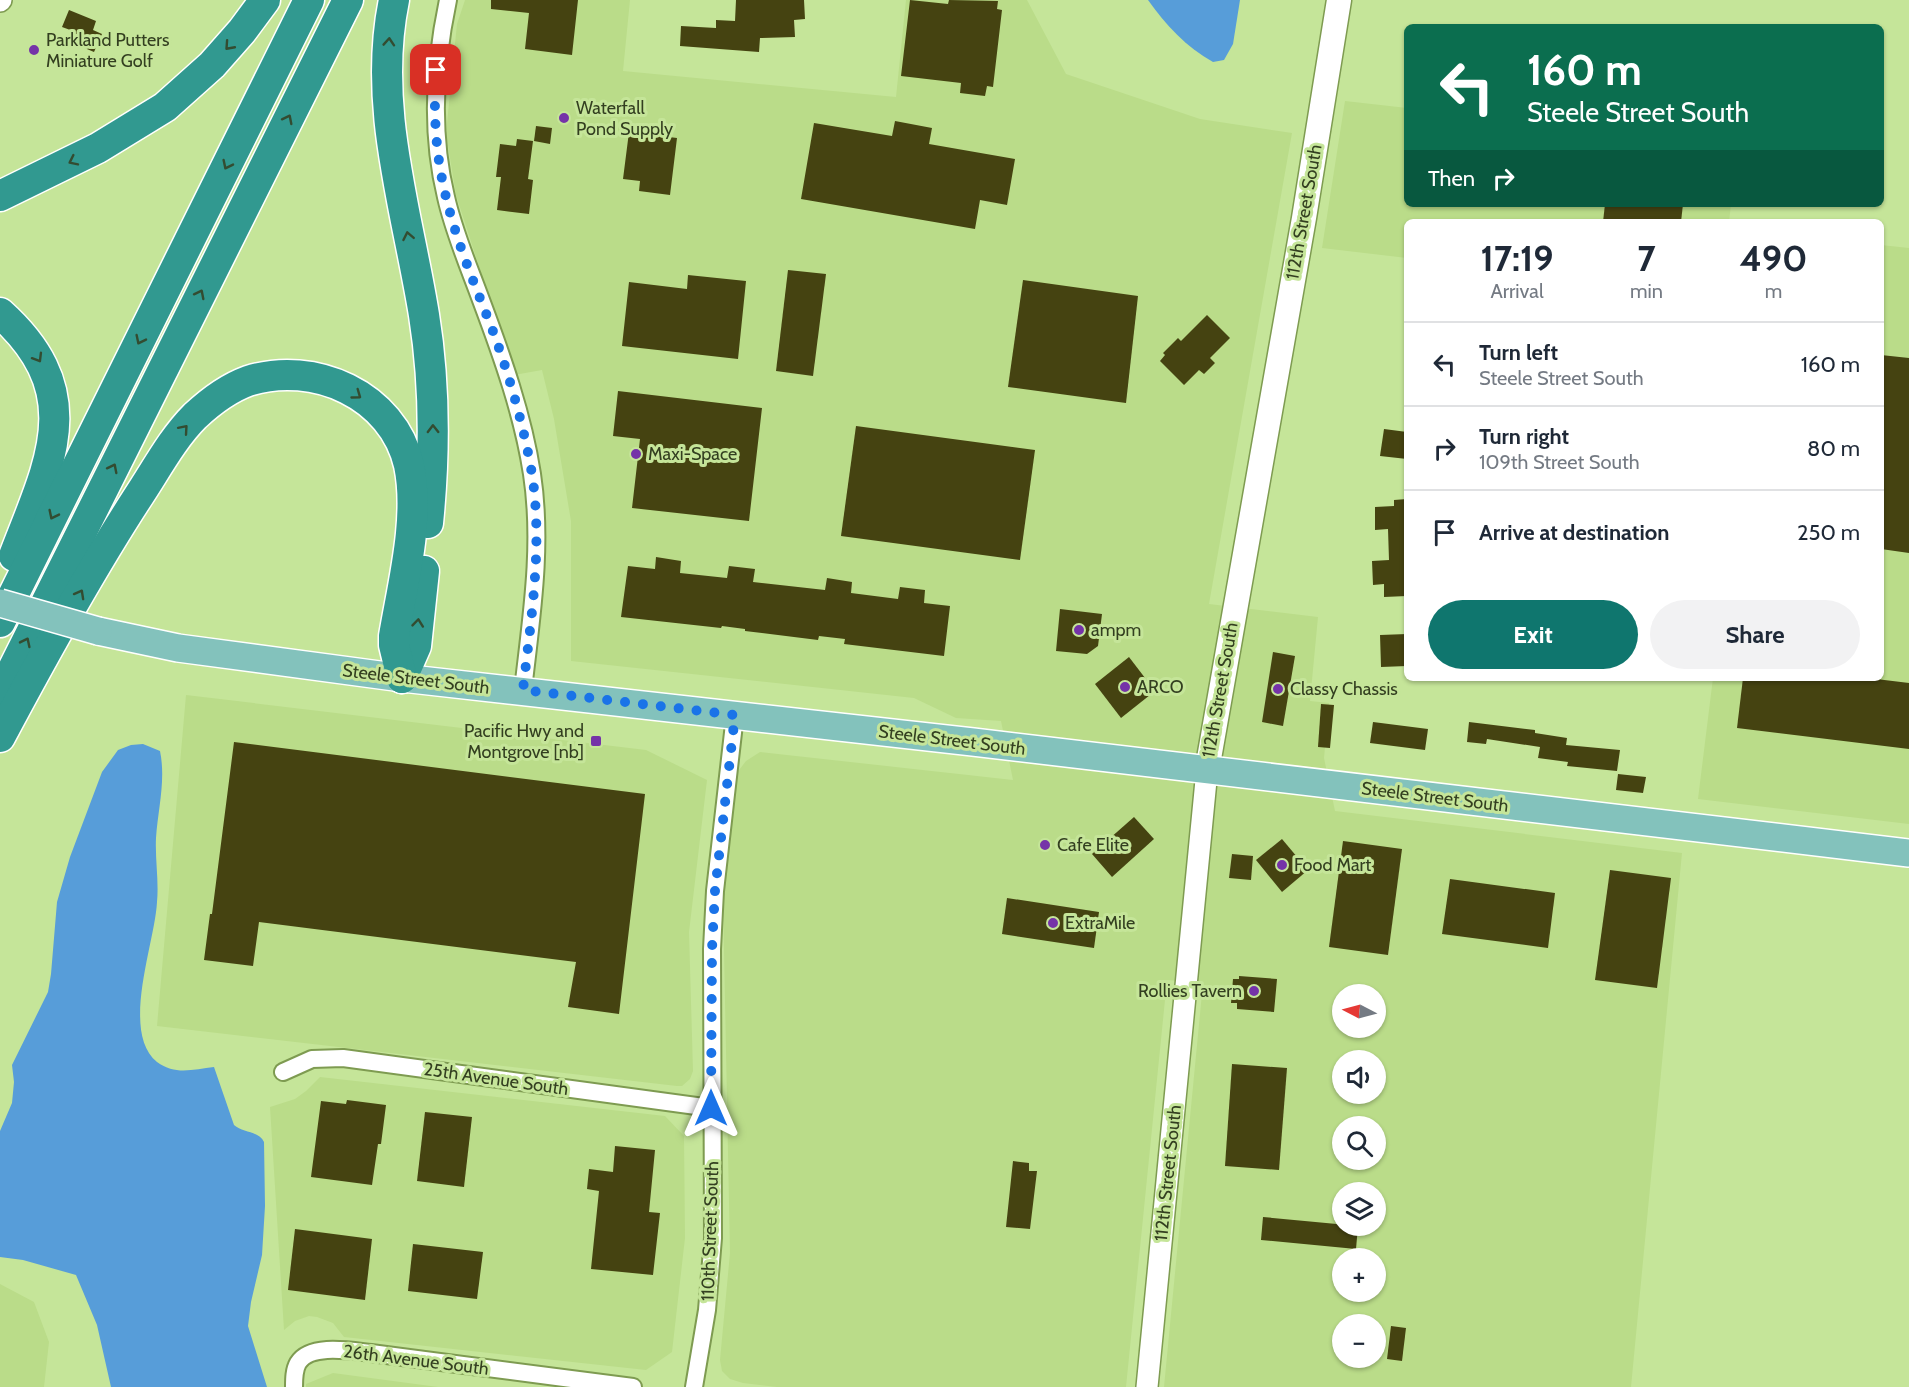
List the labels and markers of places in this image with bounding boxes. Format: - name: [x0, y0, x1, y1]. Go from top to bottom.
- place label: Parkland Putters Miniature Golf: [46, 29, 169, 72]
- marker: Parkland Putters Miniature Golf: [27, 43, 41, 57]
- pin: [410, 44, 461, 95]
- place label: Waterfall Pond Supply: [576, 97, 673, 140]
- marker: Waterfall Pond Supply: [557, 111, 571, 125]
- place label: Maxi-Space: [648, 443, 737, 465]
- marker: Maxi-Space: [629, 447, 643, 461]
- place label: ampm: [1091, 619, 1141, 641]
- marker: ampm: [1072, 623, 1086, 637]
- place label: ARCO: [1137, 676, 1184, 698]
- place label: Classy Chassis: [1290, 678, 1398, 700]
- marker: ARCO: [1118, 680, 1132, 694]
- marker: Classy Chassis: [1271, 682, 1285, 696]
- place label: Pacific Hwy and Montgrove [nb]: [464, 720, 584, 763]
- marker: Pacific Hwy and Montgrove [nb]: [589, 734, 603, 748]
- place label: Cafe Elite: [1057, 834, 1129, 856]
- marker: Cafe Elite: [1038, 838, 1052, 852]
- place label: Food Mart: [1294, 854, 1371, 876]
- marker: Food Mart: [1275, 858, 1289, 872]
- place label: ExtraMile: [1065, 912, 1135, 934]
- marker: ExtraMile: [1046, 916, 1060, 930]
- place label: Rollies Tavern: [1138, 980, 1242, 1002]
- marker: Rollies Tavern: [1247, 984, 1261, 998]

